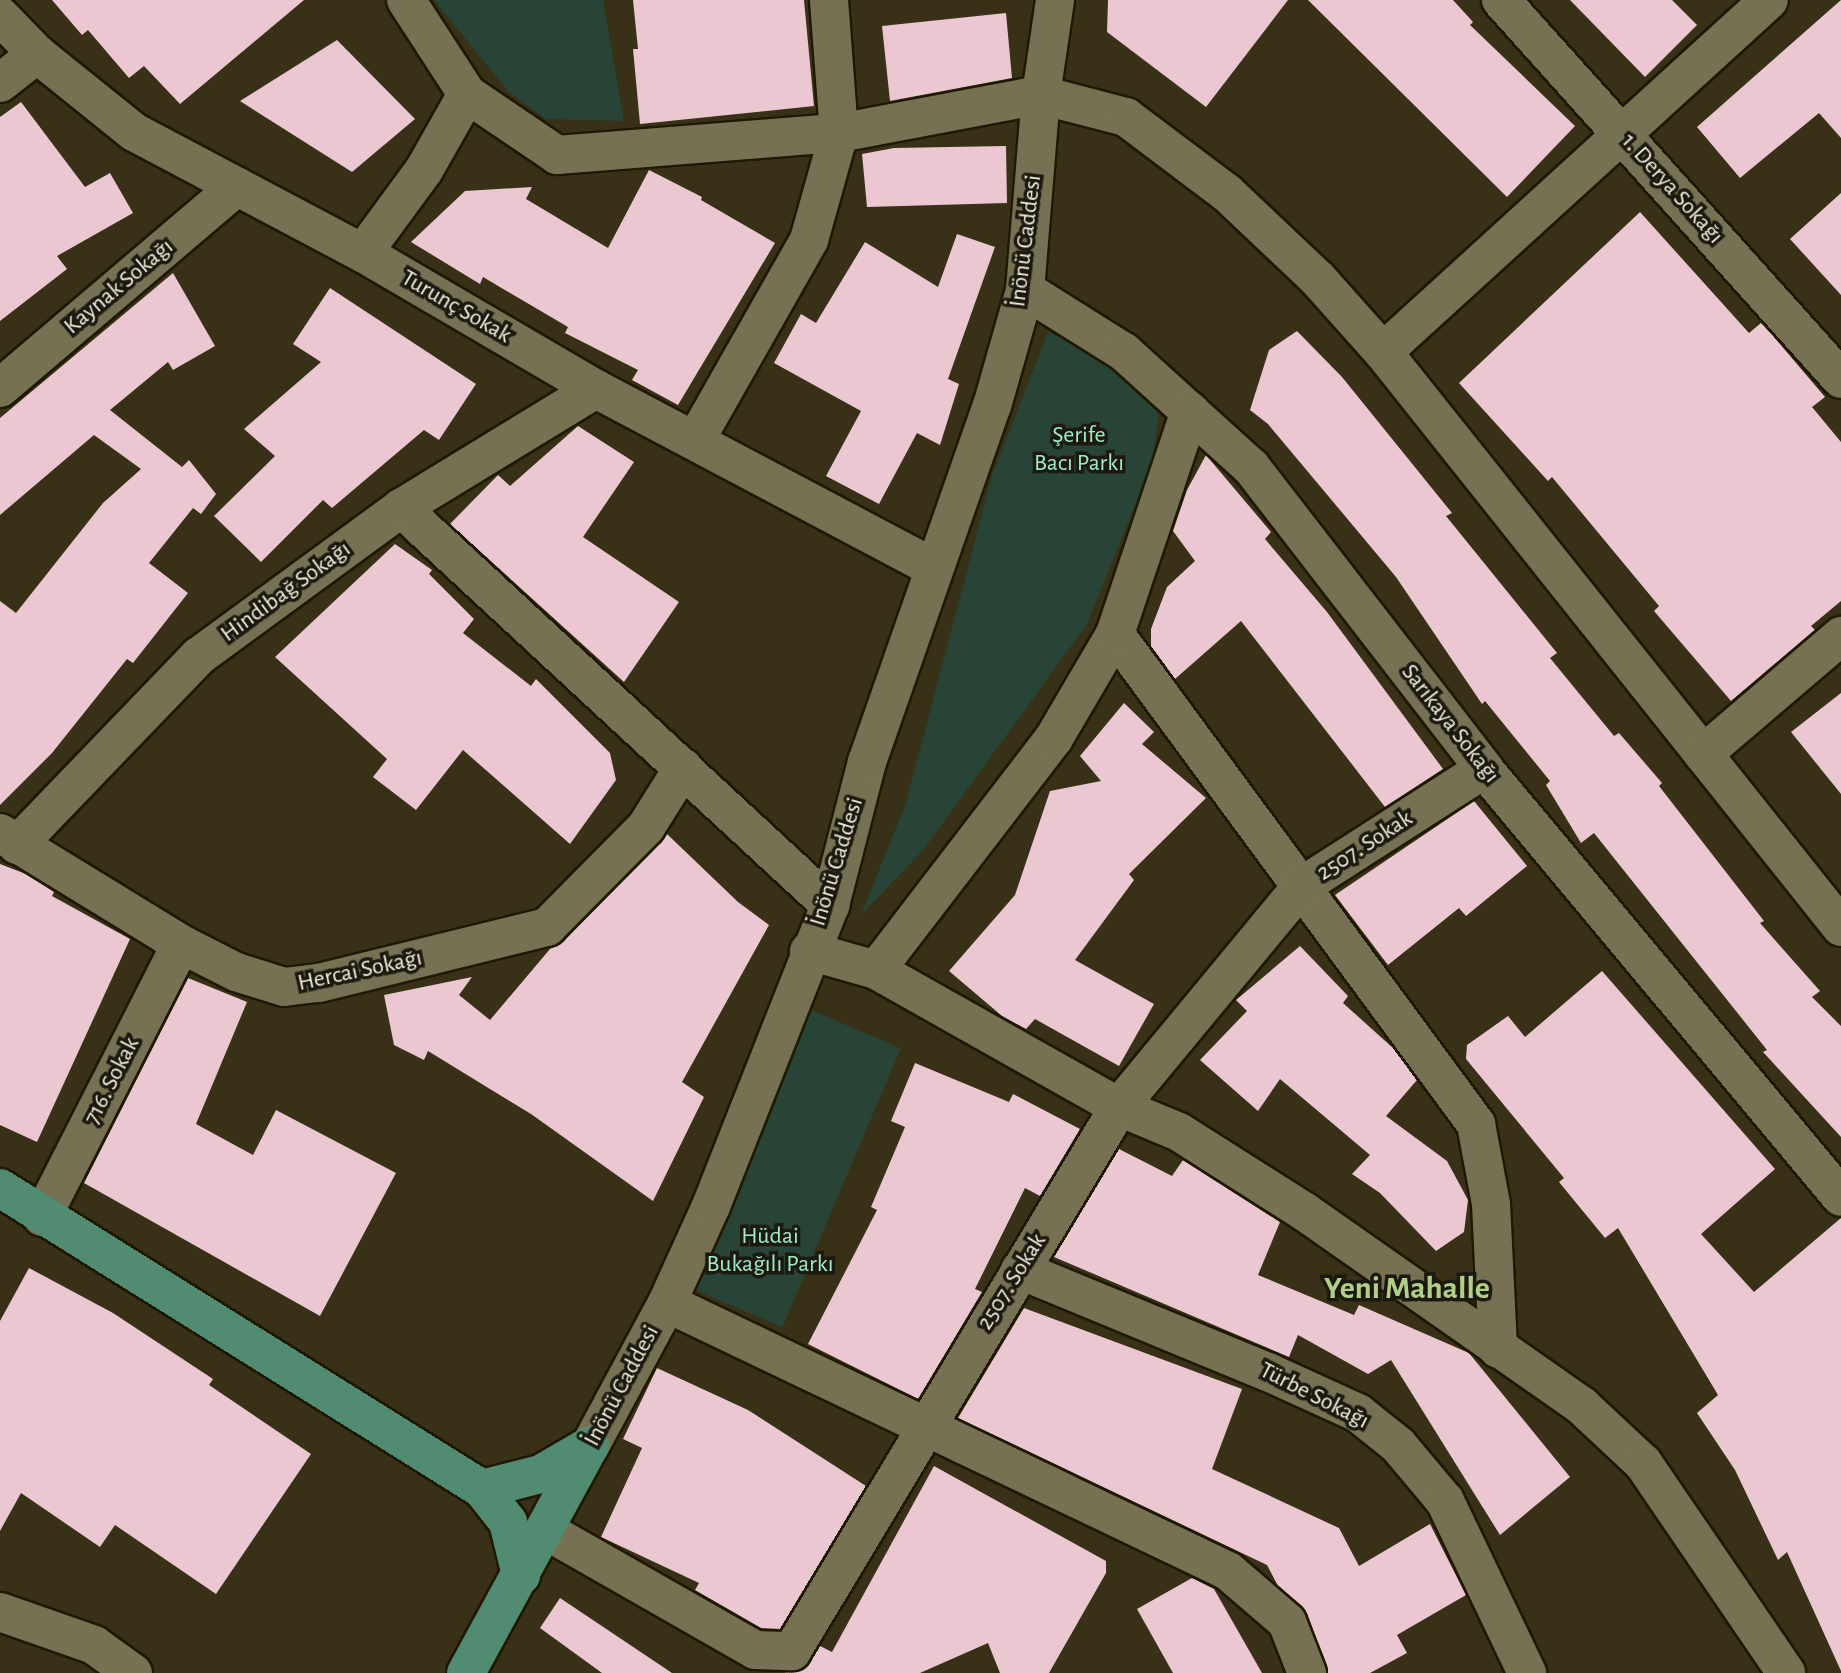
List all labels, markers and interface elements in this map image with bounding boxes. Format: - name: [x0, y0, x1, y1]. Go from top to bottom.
- street label: 1. Derya Sokağı: [1615, 128, 1729, 250]
- street label: İnönü Caddesi: [1004, 173, 1048, 309]
- street label: Kaynak Sokağı: [58, 233, 180, 341]
- street label: Turunç Sokak: [396, 264, 516, 350]
- park label: Şerife Bacı Parkı: [1034, 422, 1124, 478]
- street label: Hindibağ Sokağı: [215, 535, 357, 649]
- street label: Sarıkaya Sokağı: [1395, 659, 1505, 789]
- street label: İnönü Caddesi: [804, 794, 870, 930]
- street label: 2507. Sokak: [1312, 804, 1418, 888]
- street label: Hercai Sokağı: [295, 944, 425, 998]
- street label: 716. Sokak: [78, 1033, 146, 1129]
- park label: Hüdai Bukağılı Parkı: [706, 1223, 834, 1279]
- street label: 2507. Sokak: [971, 1228, 1053, 1336]
- district label: Yeni Mahalle: [1324, 1269, 1490, 1307]
- street label: İnönü Caddesi: [578, 1321, 666, 1451]
- street label: Türbe Sokağı: [1255, 1356, 1373, 1436]

